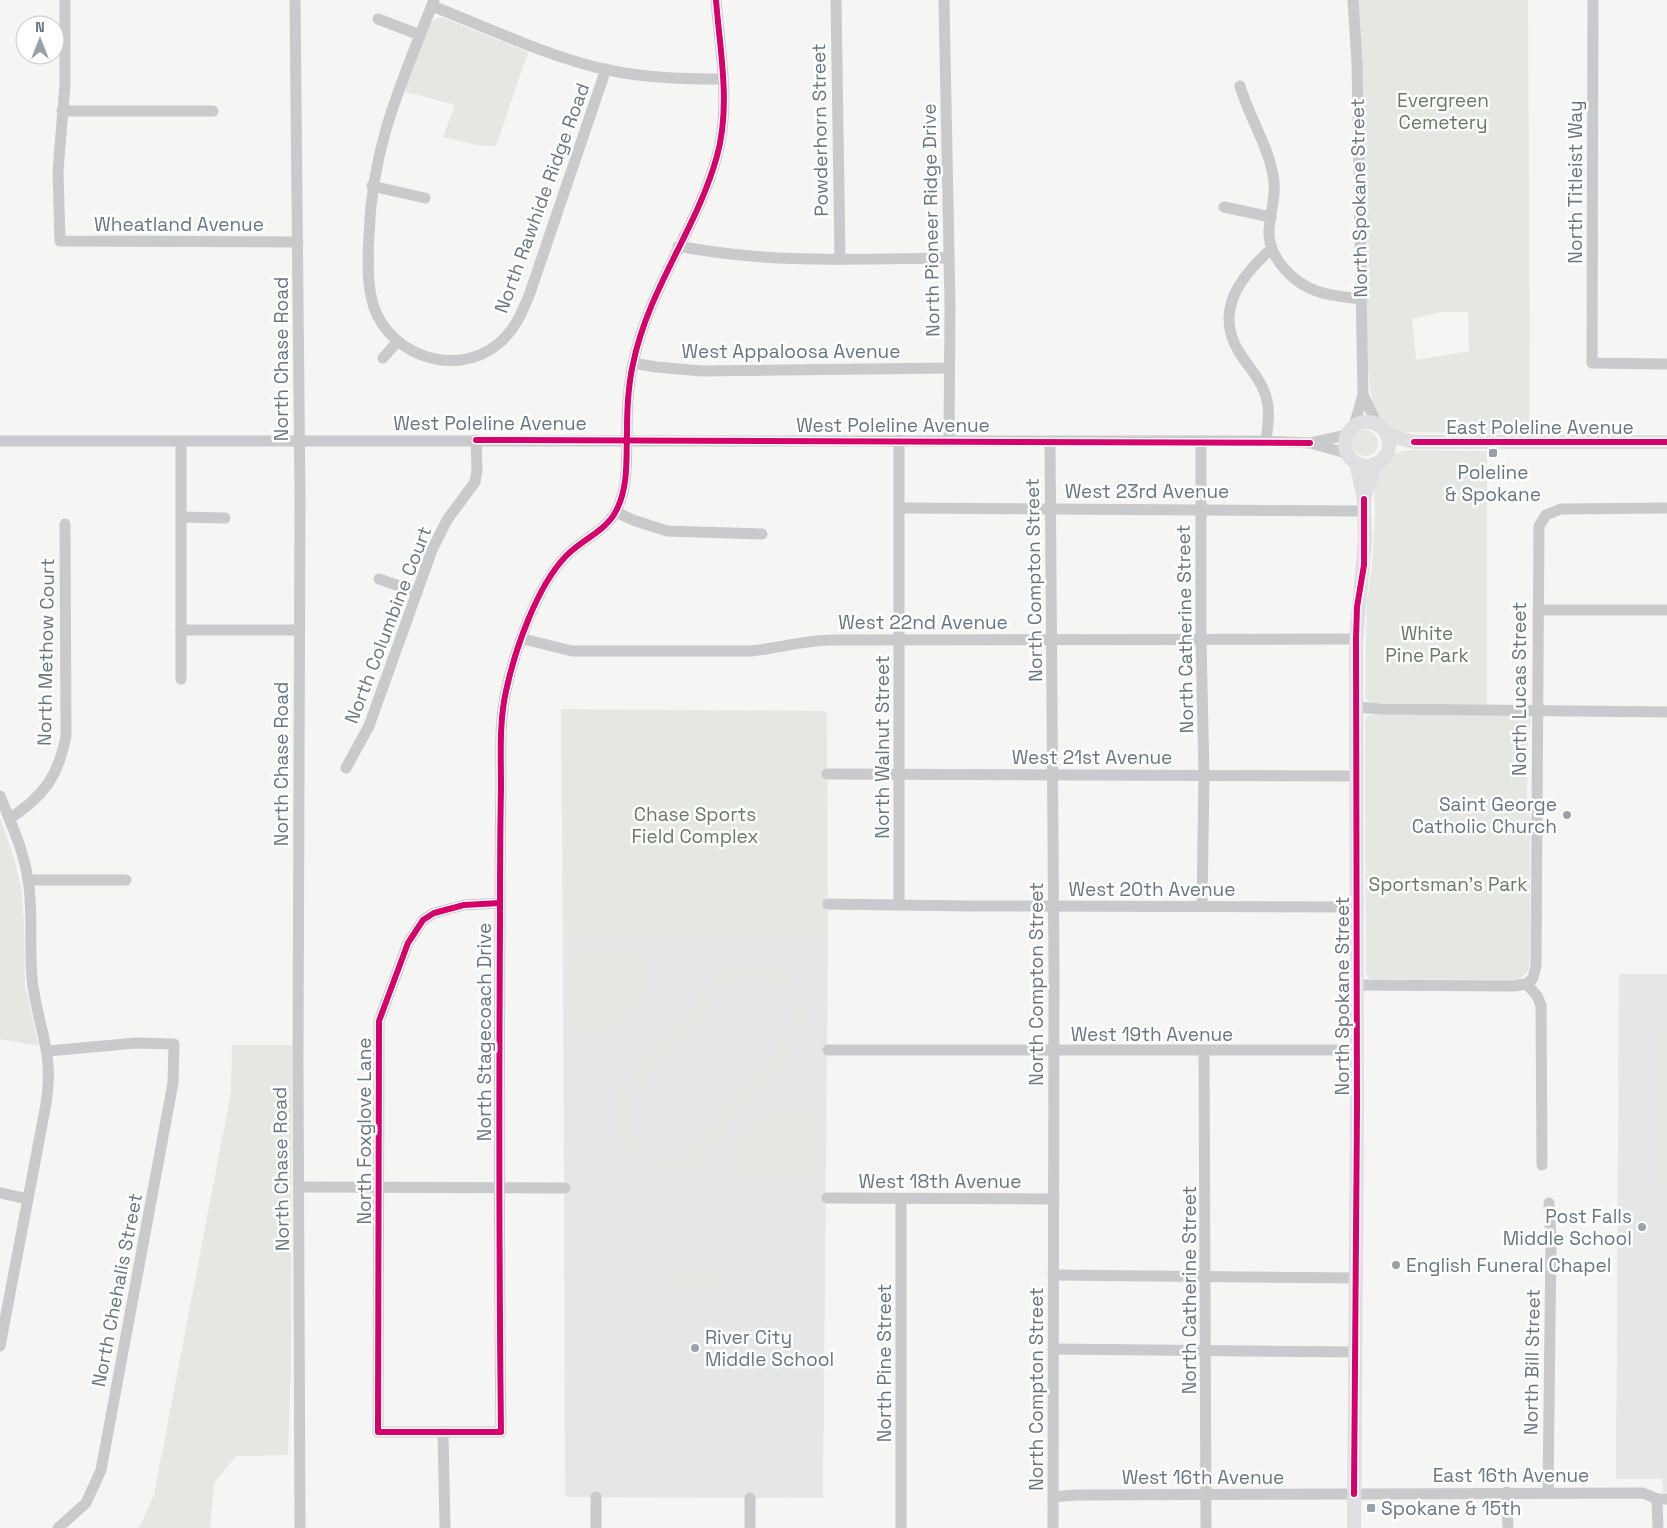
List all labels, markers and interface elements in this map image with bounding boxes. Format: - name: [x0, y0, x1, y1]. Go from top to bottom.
- north arrow: [15, 15, 65, 65]
- text: N: [35, 18, 45, 36]
- street label: Powderhorn Street: [806, 43, 834, 217]
- street label: North Rawhide Ridge Road: [489, 79, 595, 317]
- park label: Evergreen Cemetery: [1397, 88, 1489, 135]
- street label: North Spokane Street: [1345, 98, 1373, 298]
- street label: North Titleist Way: [1563, 100, 1588, 264]
- street label: North Pioneer Ridge Drive: [916, 103, 946, 337]
- street label: Wheatland Avenue: [94, 212, 264, 237]
- street label: North Chase Road: [269, 277, 294, 441]
- street label: West Appaloosa Avenue: [682, 339, 900, 364]
- street label: West Poleline Avenue: [393, 411, 587, 436]
- street label: West Poleline Avenue: [796, 413, 990, 438]
- street label: East Poleline Avenue: [1446, 415, 1634, 440]
- marker: Poleline & Spokane: [1487, 447, 1499, 459]
- place label: Poleline & Spokane: [1445, 460, 1541, 507]
- street label: North Compton Street: [1020, 478, 1048, 682]
- street label: West 23rd Avenue: [1065, 479, 1229, 504]
- street label: North Columbine Court: [339, 523, 437, 727]
- street label: North Catherine Street: [1171, 524, 1199, 734]
- street label: North Methow Court: [32, 558, 60, 746]
- street label: North Lucas Street: [1507, 602, 1532, 776]
- street label: West 22nd Avenue: [838, 610, 1008, 635]
- park label: White Pine Park: [1385, 621, 1469, 668]
- street label: North Walnut Street: [870, 655, 895, 839]
- street label: North Chase Road: [269, 682, 294, 846]
- street label: West 21st Avenue: [1012, 745, 1172, 770]
- place label: Saint George Catholic Church: [1412, 792, 1557, 839]
- park label: Chase Sports Field Complex: [631, 802, 759, 849]
- marker: Saint George Catholic Church: [1561, 809, 1573, 821]
- park label: Sportsman's Park: [1368, 872, 1528, 897]
- street label: West 20th Avenue: [1069, 877, 1235, 902]
- street label: North Compton Street: [1024, 882, 1049, 1086]
- street label: North Spokane Street: [1330, 896, 1355, 1096]
- street label: North Stagecoach Drive: [472, 923, 497, 1141]
- street label: West 19th Avenue: [1071, 1022, 1233, 1047]
- street label: North Foxglove Lane: [352, 1037, 377, 1225]
- street label: North Chase Road: [267, 1087, 295, 1251]
- street label: West 18th Avenue: [859, 1169, 1021, 1194]
- street label: North Catherine Street: [1177, 1186, 1202, 1394]
- street label: North Chehalis Street: [86, 1191, 148, 1389]
- place label: Post Falls Middle School: [1503, 1204, 1632, 1251]
- marker: Post Falls Middle School: [1636, 1221, 1648, 1233]
- place label: English Funeral Chapel: [1406, 1253, 1611, 1278]
- marker: English Funeral Chapel: [1390, 1259, 1402, 1271]
- street label: North Pine Street: [872, 1284, 897, 1442]
- street label: North Compton Street: [1024, 1287, 1049, 1491]
- street label: North Bill Street: [1518, 1289, 1546, 1435]
- place label: River City Middle School: [705, 1325, 834, 1372]
- marker: River City Middle School: [689, 1342, 701, 1354]
- street label: East 16th Avenue: [1433, 1463, 1589, 1488]
- street label: West 16th Avenue: [1122, 1465, 1284, 1490]
- place label: Spokane & 15th: [1381, 1496, 1521, 1521]
- marker: Spokane & 15th: [1365, 1502, 1377, 1514]

